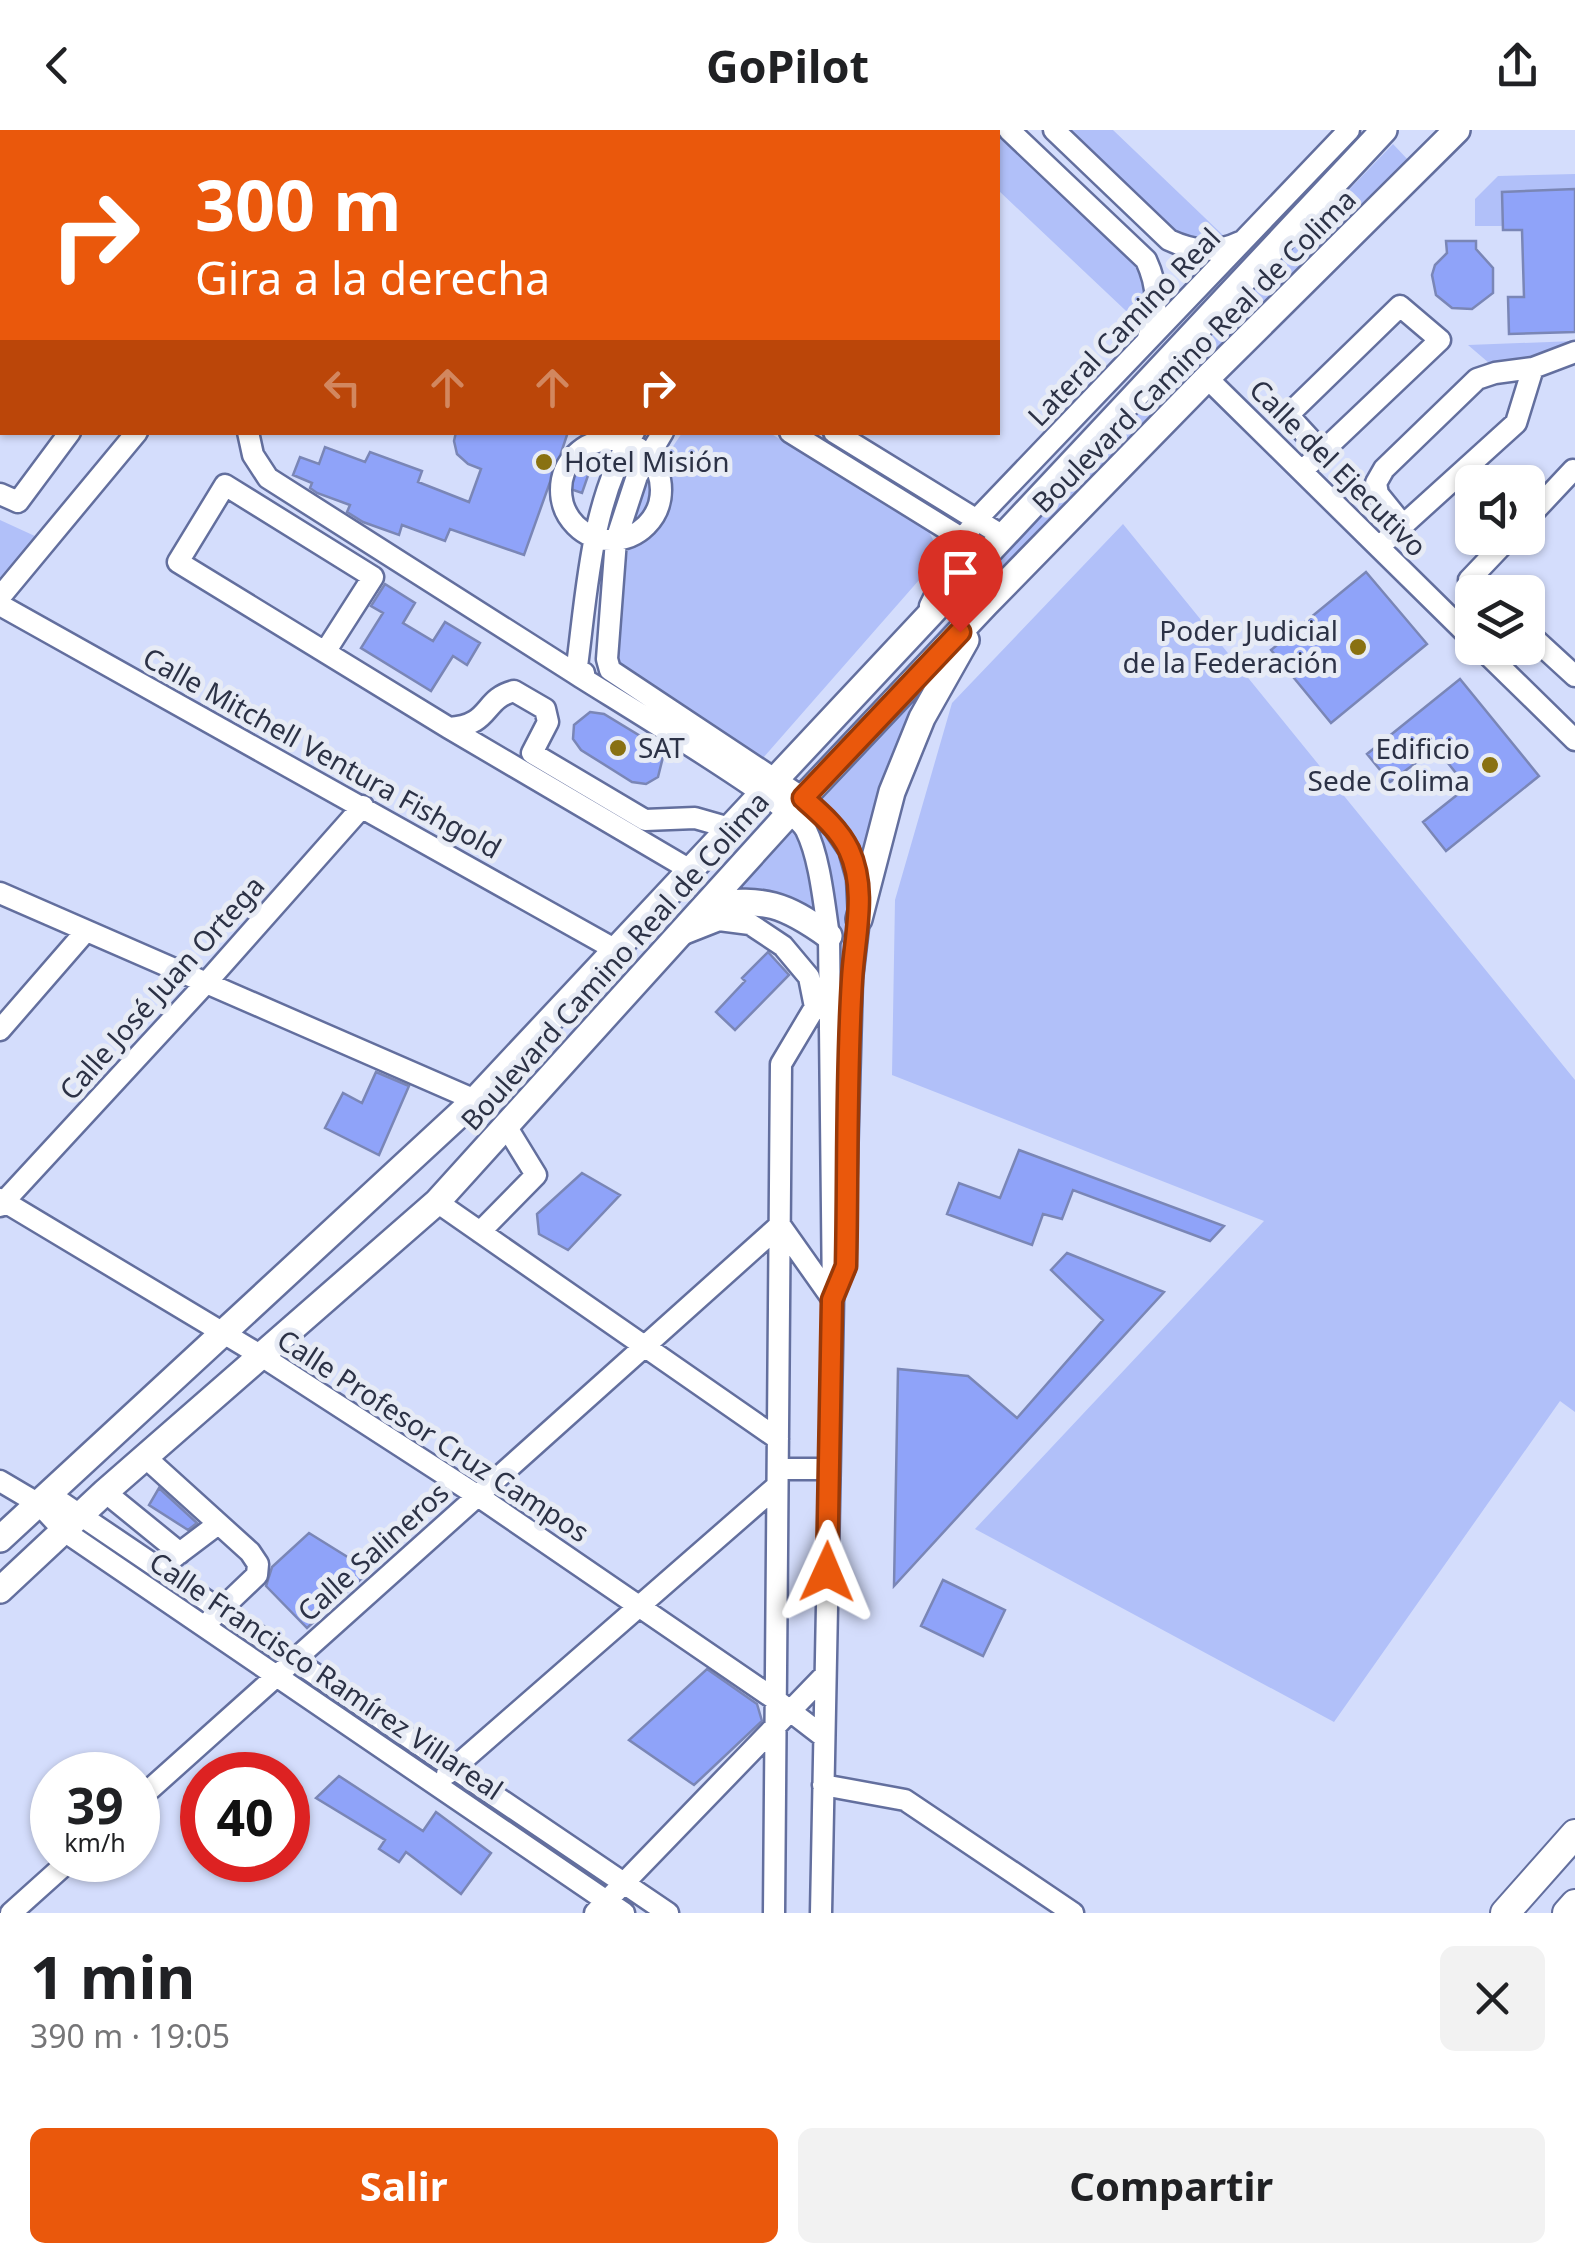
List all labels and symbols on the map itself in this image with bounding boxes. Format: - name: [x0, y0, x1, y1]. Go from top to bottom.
- street label: Boulevard Camino Real de Colima: [1023, 180, 1363, 520]
- street label: Lateral Camino Real: [1019, 219, 1228, 434]
- street label: Calle del Ejecutivo: [1242, 370, 1436, 564]
- place label: Hotel Misión: [564, 442, 730, 480]
- marker: Hotel Misión: [533, 451, 555, 473]
- pin: [918, 530, 1003, 633]
- place label: Poder Judicial de la Federación: [1123, 611, 1338, 681]
- marker: Poder Judicial de la Federación: [1347, 636, 1369, 658]
- street label: Calle Mitchell Ventura Fishgold: [137, 638, 508, 867]
- place label: SAT: [638, 728, 685, 766]
- place label: Edificio Sede Colima: [1308, 729, 1470, 799]
- marker: SAT: [607, 737, 629, 759]
- marker: Edificio Sede Colima: [1479, 754, 1501, 776]
- street label: Boulevard Camino Real de Colima: [452, 783, 777, 1138]
- street label: Calle José Juan Ortega: [50, 867, 272, 1108]
- street label: Calle Profesor Cruz Campos: [270, 1320, 597, 1550]
- street label: Calle Salineros: [289, 1473, 456, 1629]
- position arrow: [775, 1520, 879, 1624]
- street label: Calle Francisco Ramírez Villareal: [142, 1542, 511, 1808]
- speed limit sign: 40: [180, 1752, 310, 1882]

